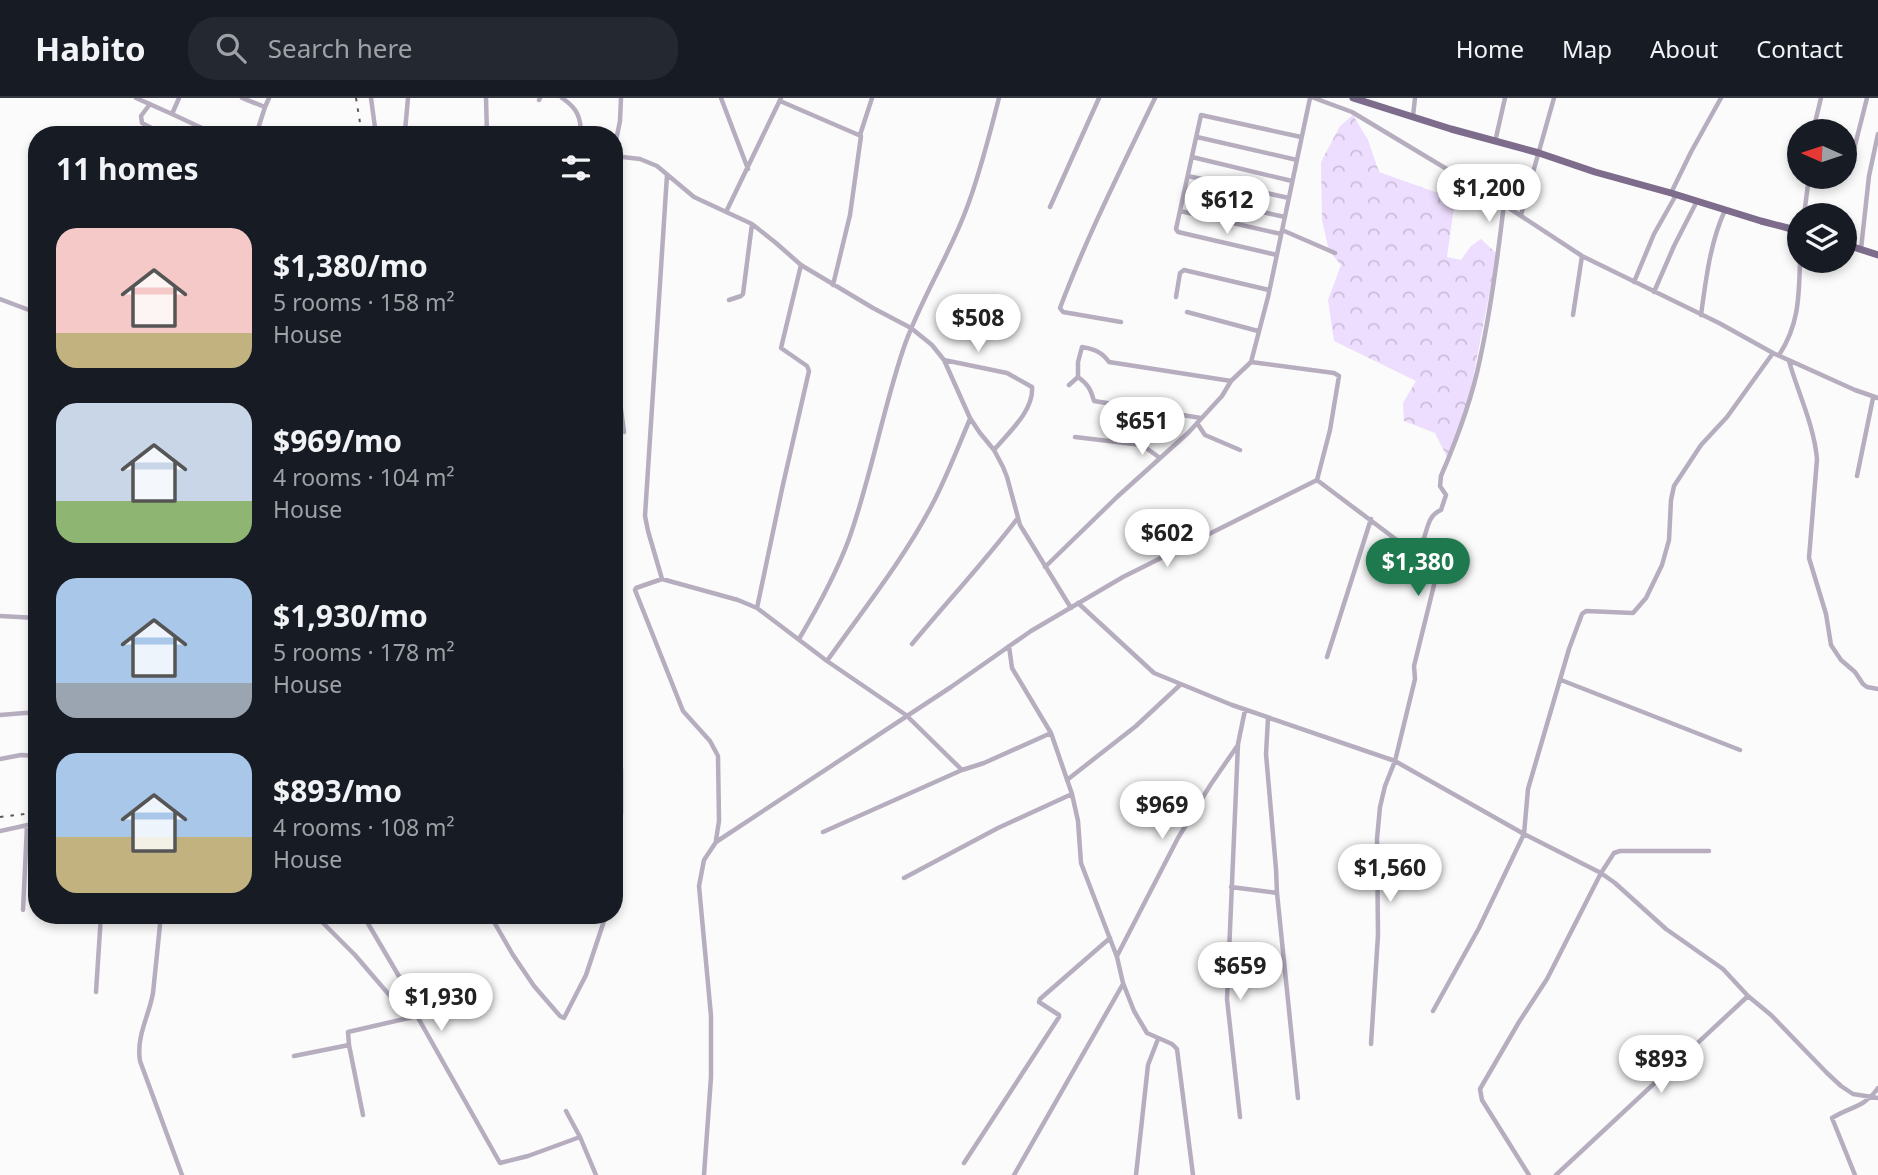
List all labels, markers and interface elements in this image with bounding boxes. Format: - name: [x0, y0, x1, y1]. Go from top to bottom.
- search box: [188, 17, 678, 80]
- text: Habito: [35, 26, 146, 71]
- icon: search: [212, 29, 250, 67]
- text: Search here: [268, 30, 412, 66]
- text: Home: [1456, 32, 1524, 65]
- text: Map: [1562, 32, 1612, 65]
- text: About: [1650, 32, 1718, 65]
- text: Contact: [1756, 32, 1843, 65]
- north arrow: [1787, 119, 1857, 189]
- map controls: [1787, 119, 1857, 273]
- text: 11 homes: [56, 148, 199, 189]
- icon: filters: [557, 149, 595, 187]
- pin: $1,200: [1432, 164, 1546, 224]
- text: $1,200: [1453, 171, 1525, 203]
- pin: $612: [1186, 176, 1268, 236]
- text: $612: [1201, 183, 1253, 215]
- button: layers: [1787, 203, 1857, 273]
- text: $1,380/mo: [273, 245, 428, 286]
- icon: home: [112, 256, 196, 340]
- text: 5 rooms · 158 m²: [273, 286, 455, 318]
- pin: $508: [937, 294, 1019, 354]
- text: $508: [952, 301, 1004, 333]
- text: House: [273, 318, 342, 350]
- pin: $651: [1101, 398, 1183, 457]
- text: $651: [1116, 404, 1168, 436]
- text: $969/mo: [273, 420, 402, 461]
- icon: home: [112, 431, 196, 515]
- text: 4 rooms · 104 m²: [273, 461, 455, 493]
- text: House: [273, 493, 342, 525]
- pin: $602: [1126, 510, 1208, 569]
- text: $602: [1141, 516, 1193, 548]
- pin: $1,380: [1361, 538, 1475, 598]
- text: $1,380: [1382, 545, 1454, 577]
- text: $1,930/mo: [273, 595, 428, 636]
- icon: home: [112, 606, 196, 690]
- text: 5 rooms · 178 m²: [273, 636, 455, 668]
- text: House: [273, 668, 342, 700]
- text: $893/mo: [273, 770, 402, 811]
- icon: home: [112, 781, 196, 865]
- pin: $969: [1121, 782, 1203, 841]
- text: $969: [1136, 788, 1188, 820]
- text: 4 rooms · 108 m²: [273, 811, 455, 843]
- text: House: [273, 843, 342, 875]
- pin: $1,560: [1333, 844, 1447, 904]
- text: $1,560: [1354, 851, 1426, 883]
- pin: $659: [1199, 942, 1281, 1002]
- text: $659: [1214, 949, 1266, 981]
- pin: $1,930: [384, 974, 498, 1033]
- text: $1,930: [405, 980, 477, 1012]
- pin: $893: [1620, 1035, 1702, 1095]
- text: $893: [1635, 1042, 1687, 1074]

